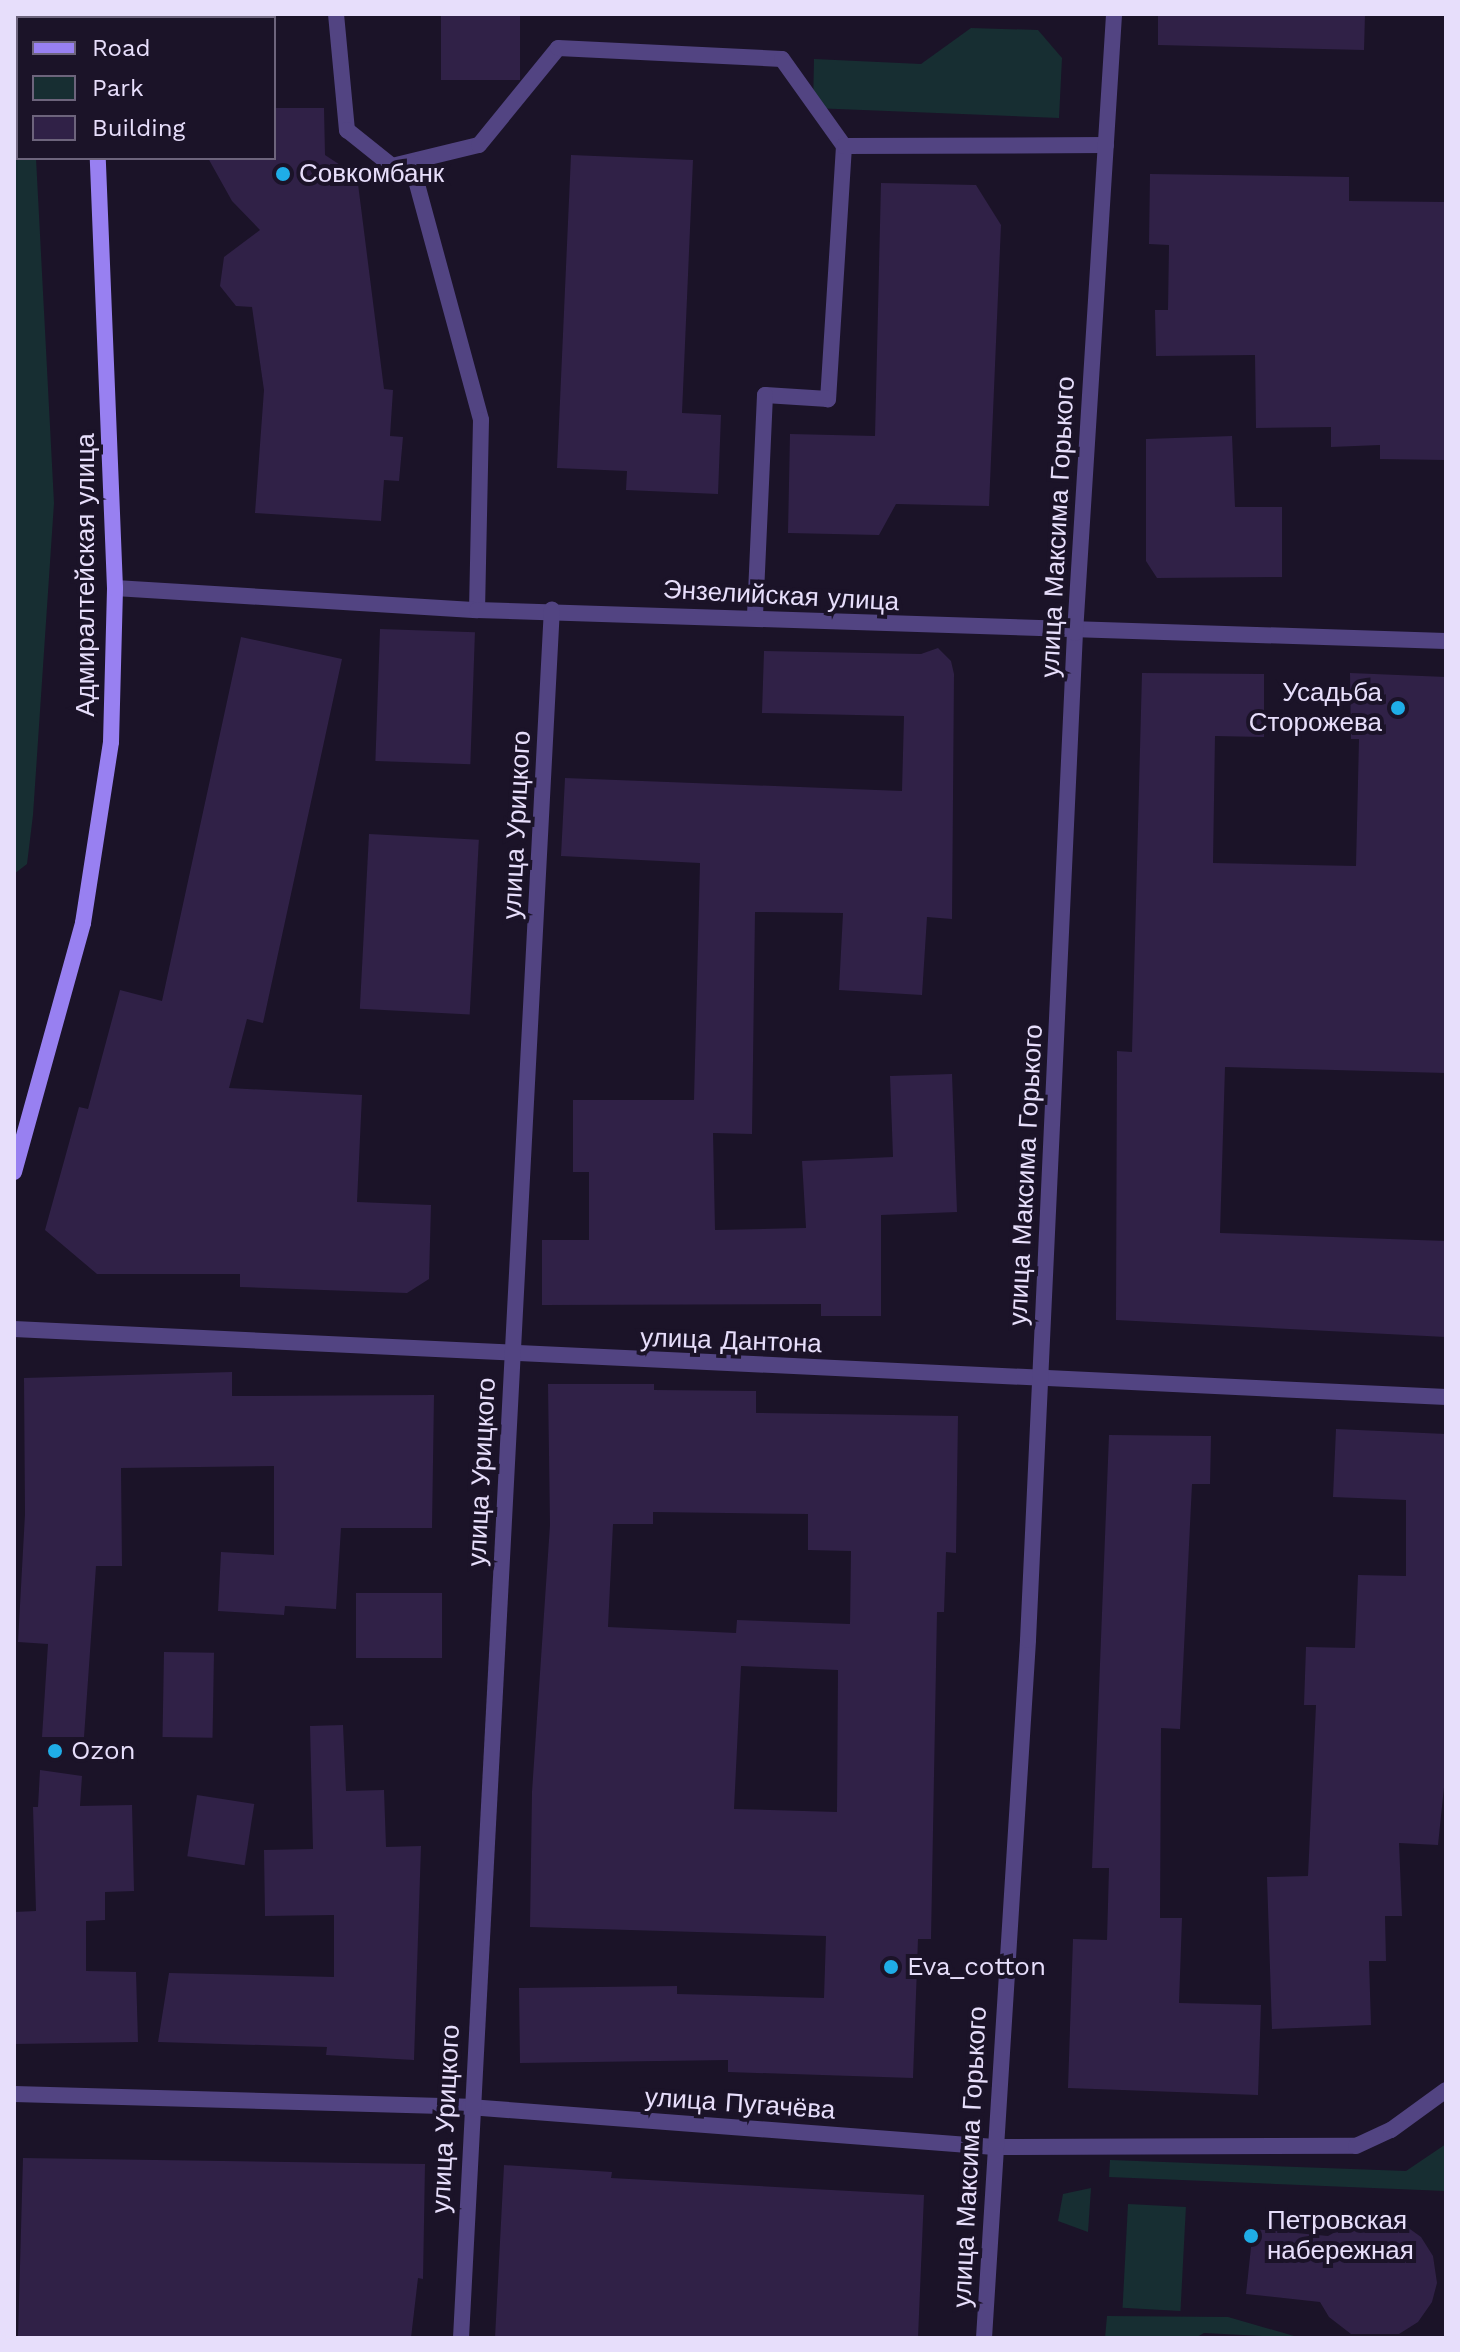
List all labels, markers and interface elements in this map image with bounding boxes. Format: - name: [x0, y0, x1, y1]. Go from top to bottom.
- legend: [16, 16, 276, 160]
- text: Road: [92, 34, 151, 62]
- text: Park: [92, 74, 144, 102]
- text: Building: [92, 114, 185, 142]
- place label: Совкомбанк: [299, 158, 444, 190]
- marker: Совкомбанк: [274, 165, 292, 183]
- street label: улица Максима Горького: [1035, 376, 1081, 678]
- street label: Адмиралтейская улица: [70, 433, 102, 717]
- street label: Энзелийская улица: [662, 574, 900, 618]
- place label: Усадьба Сторожева: [1249, 677, 1382, 738]
- marker: Усадьба Сторожева: [1389, 699, 1407, 717]
- street label: улица Урицкого: [496, 730, 538, 920]
- street label: улица Максима Горького: [1003, 1024, 1049, 1326]
- street label: улица Дантона: [640, 1322, 822, 1360]
- street label: улица Урицкого: [461, 1377, 503, 1567]
- place label: Ozon: [71, 1735, 136, 1767]
- marker: Ozon: [46, 1742, 64, 1760]
- place label: Eva_cotton: [907, 1951, 1046, 1983]
- marker: Eva_cotton: [882, 1958, 900, 1976]
- street label: улица Максима Горького: [947, 2006, 993, 2308]
- street label: улица Урицкого: [425, 2024, 467, 2214]
- street label: улица Пугачёва: [644, 2082, 836, 2126]
- place label: Петровская набережная: [1267, 2205, 1414, 2266]
- marker: Петровская набережная: [1242, 2227, 1260, 2245]

